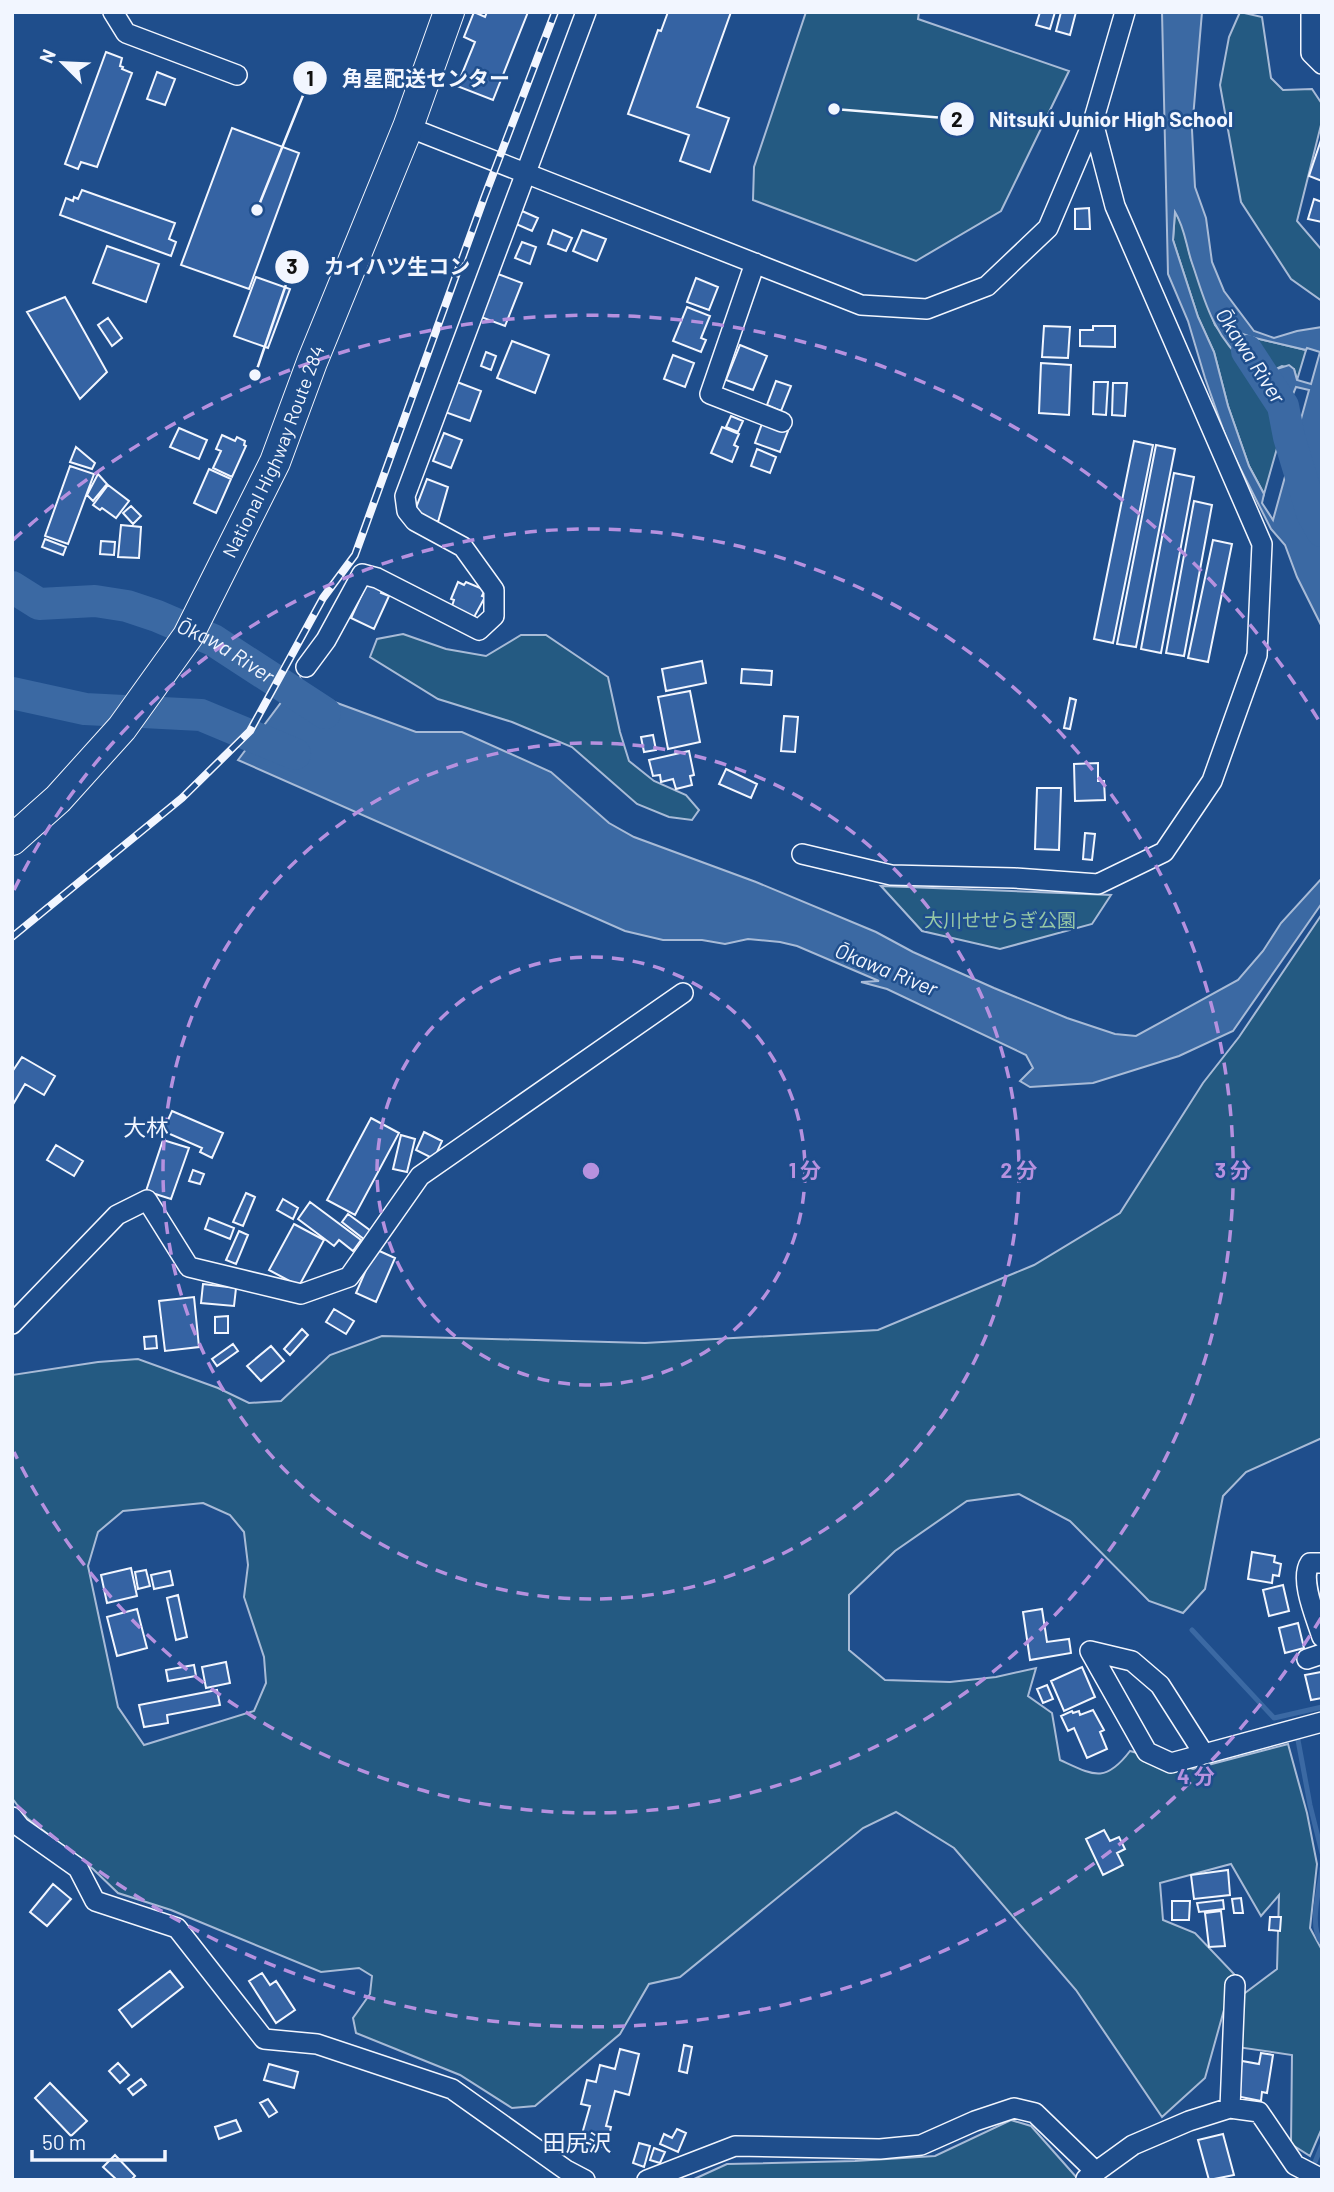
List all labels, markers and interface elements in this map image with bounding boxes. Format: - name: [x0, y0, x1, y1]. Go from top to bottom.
- north arrow: [28, 28, 98, 98]
- text: N: [34, 45, 60, 66]
- callout: 角星配送センター: [293, 57, 524, 99]
- text: 1: [306, 65, 314, 90]
- text: 角星配送センター: [342, 65, 510, 90]
- callout: Nitsuki Junior High School: [940, 98, 1247, 140]
- text: 2: [951, 106, 963, 131]
- text: Nitsuki Junior High School: [989, 106, 1233, 131]
- callout: カイハツ生コン: [275, 246, 485, 288]
- text: 3: [286, 253, 298, 278]
- text: カイハツ生コン: [324, 253, 470, 278]
- water label: Ōkawa River: [1211, 303, 1292, 408]
- street label: National Highway Route 284: [217, 342, 329, 561]
- water label: Ōkawa River: [174, 612, 280, 688]
- park label: 大川せせらぎ公園: [924, 908, 1076, 931]
- water label: Ōkawa River: [832, 937, 942, 1001]
- district label: 大林: [123, 1113, 169, 1141]
- text: 1 分: [789, 1157, 821, 1182]
- text: 2 分: [1001, 1157, 1037, 1182]
- text: 3 分: [1215, 1157, 1251, 1182]
- centre of rings: [579, 1159, 603, 1183]
- text: 4 分: [1177, 1763, 1215, 1788]
- scale bar: [32, 2118, 164, 2162]
- district label: 田尻沢: [543, 2128, 612, 2156]
- text: 50 m: [42, 2129, 86, 2154]

